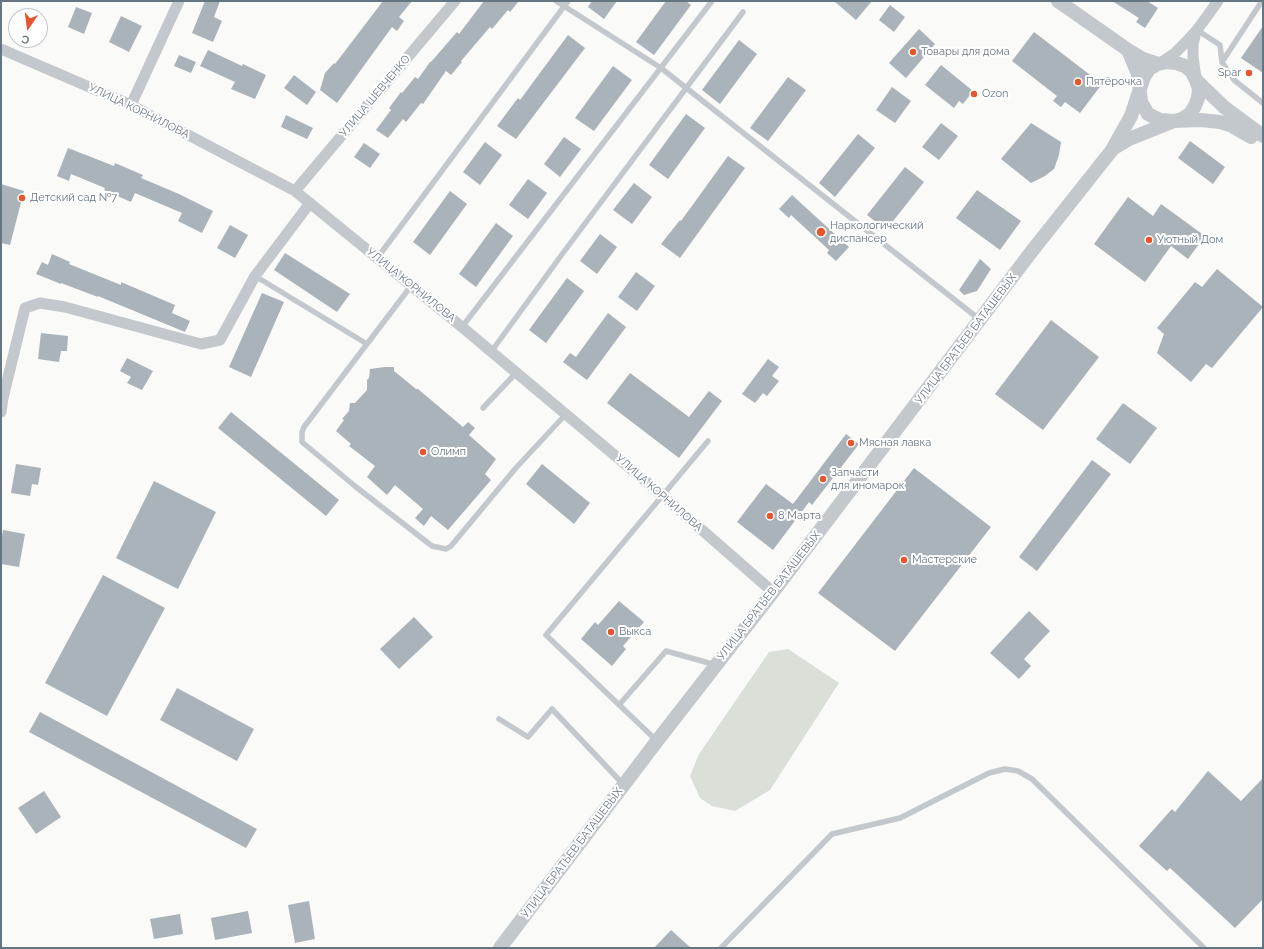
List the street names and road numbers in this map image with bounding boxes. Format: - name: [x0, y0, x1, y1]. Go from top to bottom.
- street label: УЛИЦА ШЕВЧЕНКО: [337, 52, 413, 140]
- street label: УЛИЦА КОРНИЛОВА: [86, 81, 192, 141]
- street label: УЛИЦА КОРНИЛОВА: [364, 245, 458, 325]
- street label: УЛИЦА БРАТЬЕВ БАТАШЕВЫХ: [913, 271, 1019, 407]
- street label: УЛИЦА КОРНИЛОВА: [613, 452, 705, 534]
- street label: УЛИЦА БРАТЬЕВ БАТАШЕВЫХ: [715, 529, 823, 663]
- street label: УЛИЦА БРАТЬЕВ БАТАШЕВЫХ: [519, 785, 625, 921]

